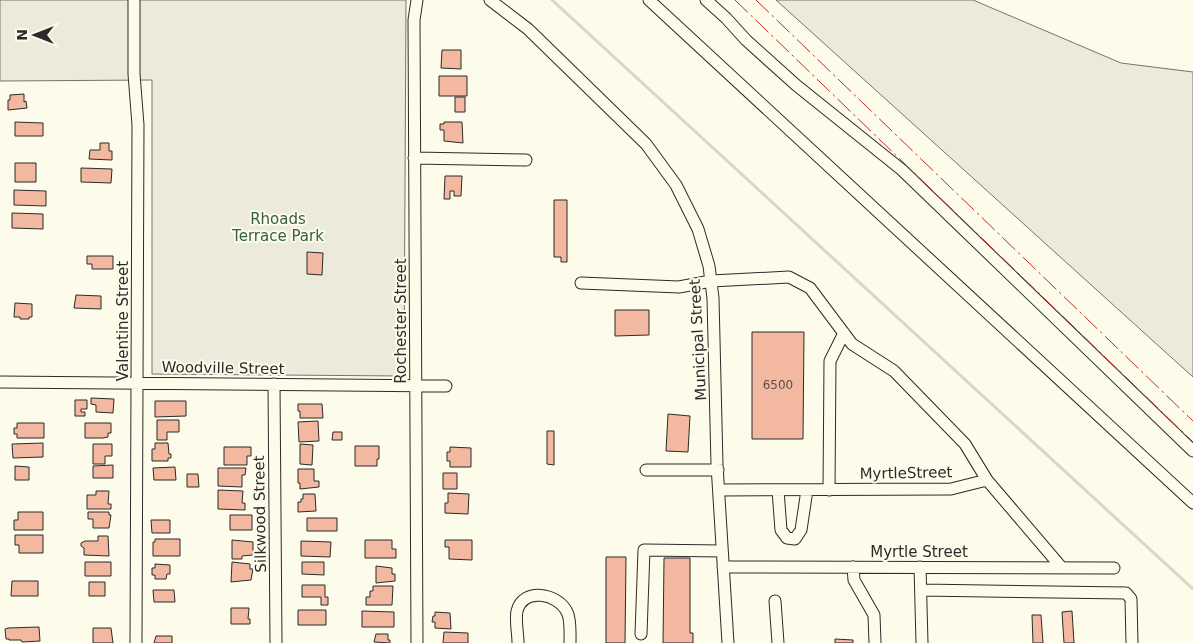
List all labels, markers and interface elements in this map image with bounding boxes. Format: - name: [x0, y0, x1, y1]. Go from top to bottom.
- north arrow: [10, 10, 60, 60]
- text: N: [14, 29, 30, 41]
- park label: Rhoads Terrace Park: [231, 210, 324, 245]
- street label: Rochester Street: [392, 258, 410, 384]
- street label: Valentine Street: [114, 261, 132, 381]
- street label: Municipal Street: [686, 279, 710, 401]
- street label: Woodville Street: [161, 358, 285, 378]
- house number: 6500: [763, 378, 793, 392]
- street label: Silkwood Street: [250, 455, 270, 573]
- street label: MyrtleStreet: [859, 463, 953, 483]
- street label: Myrtle Street: [870, 543, 968, 561]

